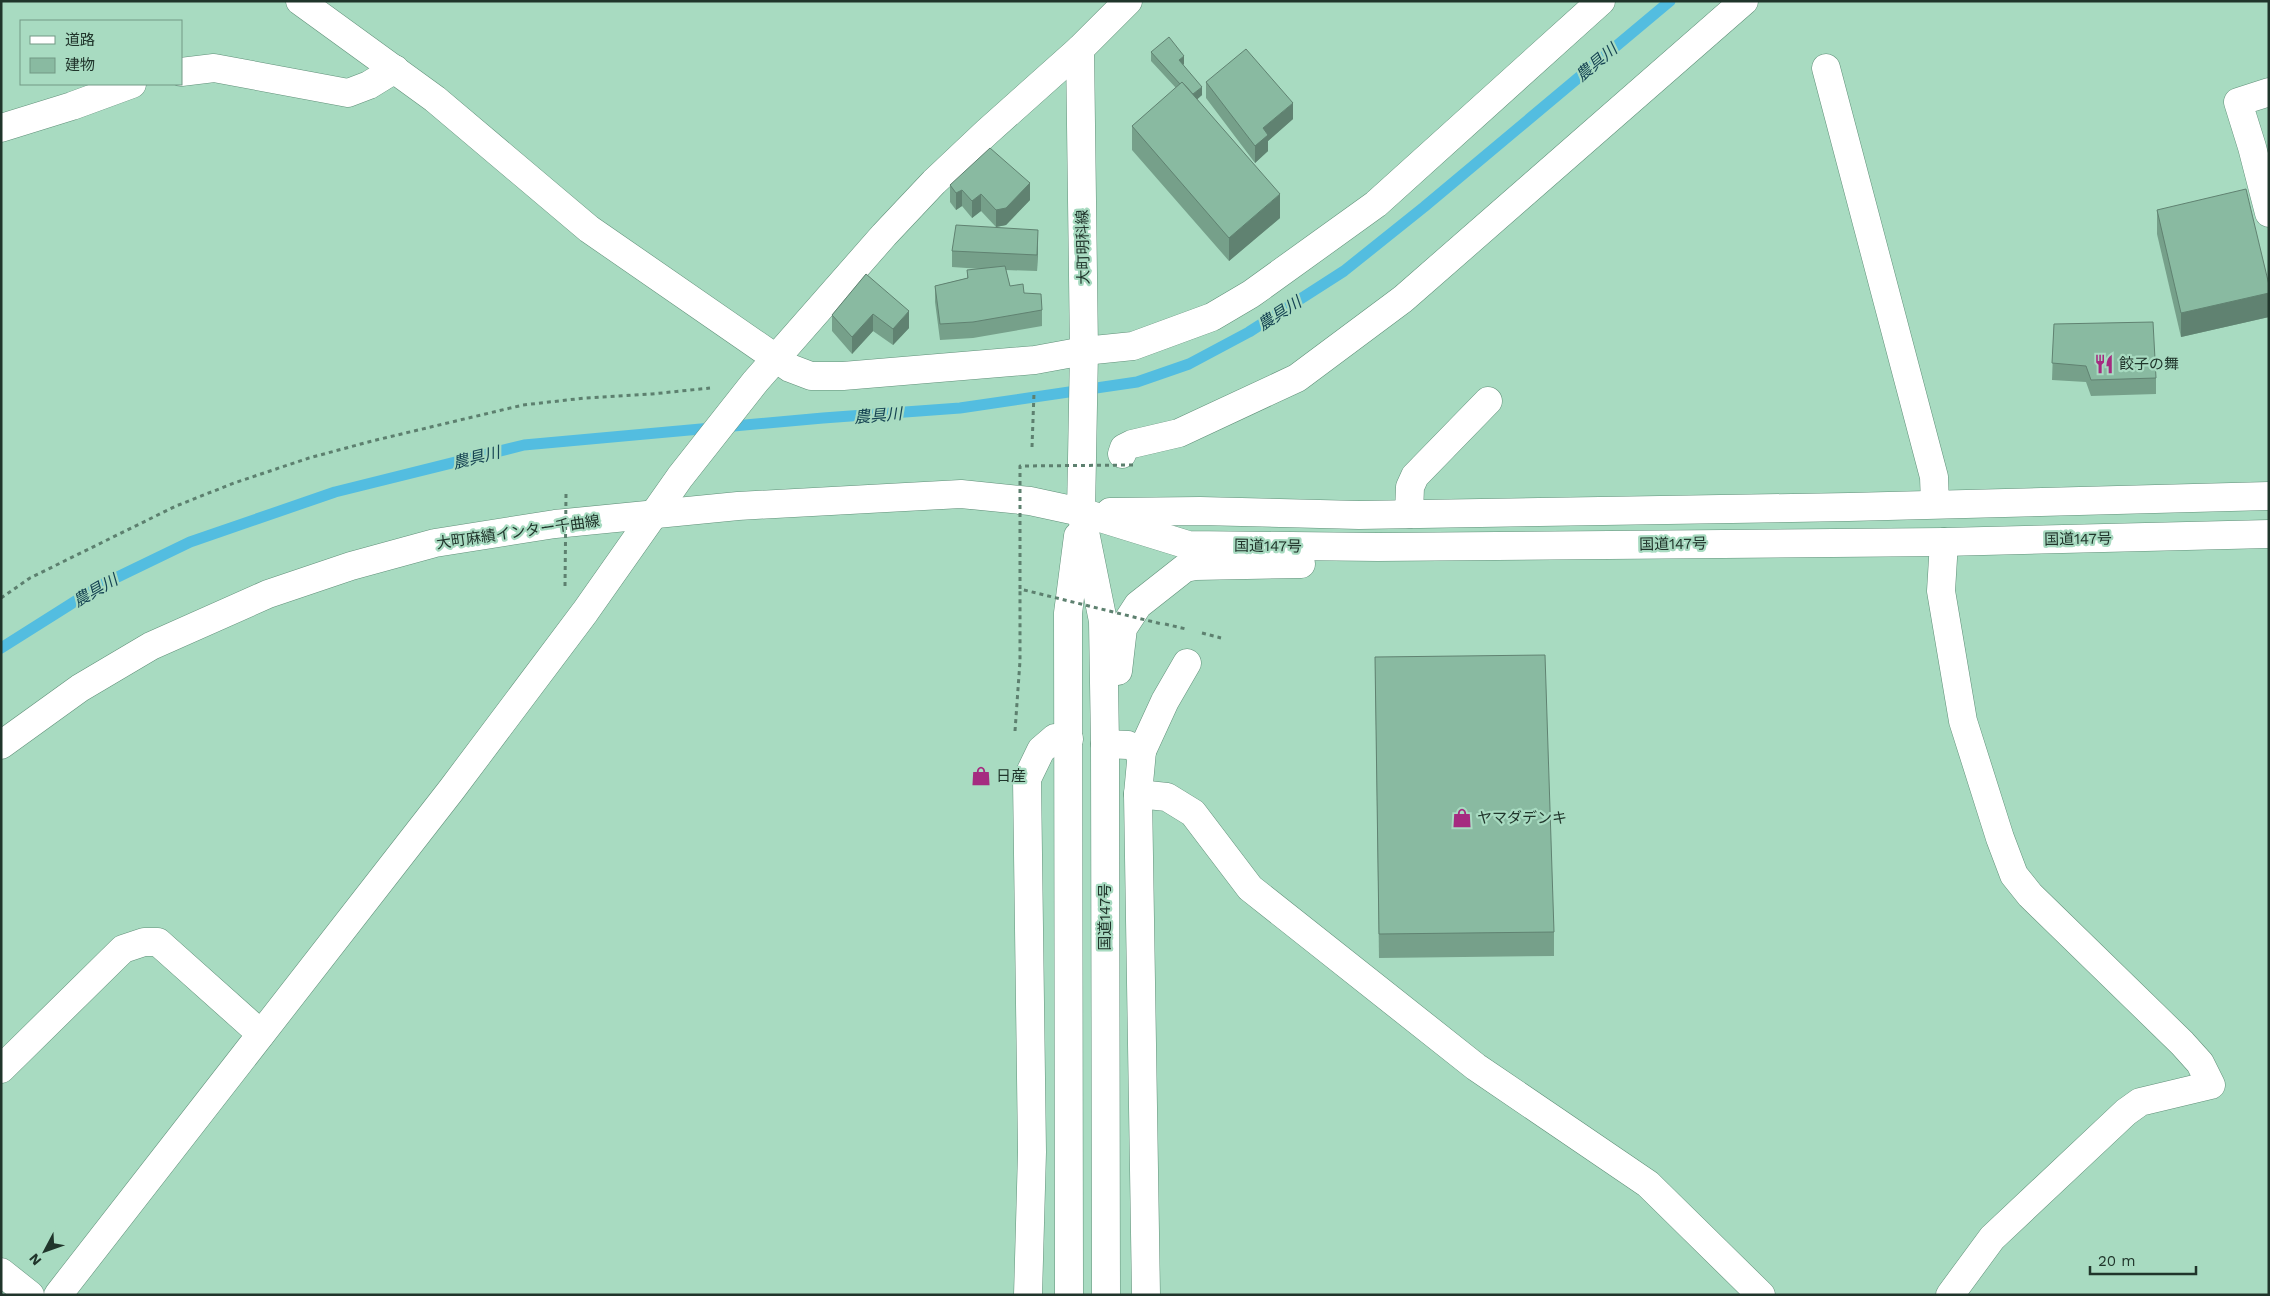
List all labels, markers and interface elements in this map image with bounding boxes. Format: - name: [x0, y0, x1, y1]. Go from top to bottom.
- legend: [20, 20, 182, 85]
- text: 道路: [65, 31, 95, 49]
- water label: 農具川: [1572, 38, 1622, 85]
- text: 建物: [65, 56, 95, 74]
- street label: 大町明科線: [1073, 209, 1093, 285]
- water label: 農具川: [1254, 291, 1306, 334]
- restaurant icon: 餃子の舞: [2093, 353, 2115, 375]
- place label: 餃子の舞: [2119, 355, 2179, 373]
- water label: 農具川: [853, 404, 905, 427]
- water label: 農具川: [451, 442, 504, 473]
- street label: 大町麻績インター千曲線: [435, 512, 601, 552]
- street label: 国道147号: [2044, 529, 2112, 549]
- street label: 国道147号: [1639, 534, 1707, 554]
- street label: 国道147号: [1234, 536, 1302, 556]
- water label: 農具川: [70, 569, 123, 611]
- shop icon: 日産: [970, 765, 992, 787]
- place label: 日産: [996, 767, 1026, 785]
- shop icon: ヤマダデンキ: [1451, 807, 1473, 829]
- place label: ヤマダデンキ: [1477, 809, 1567, 827]
- street label: 国道147号: [1096, 883, 1114, 951]
- north arrow: [20, 1226, 70, 1276]
- scale bar: [2090, 1244, 2196, 1276]
- text: N: [26, 1250, 45, 1269]
- text: 20 m: [2098, 1252, 2136, 1270]

